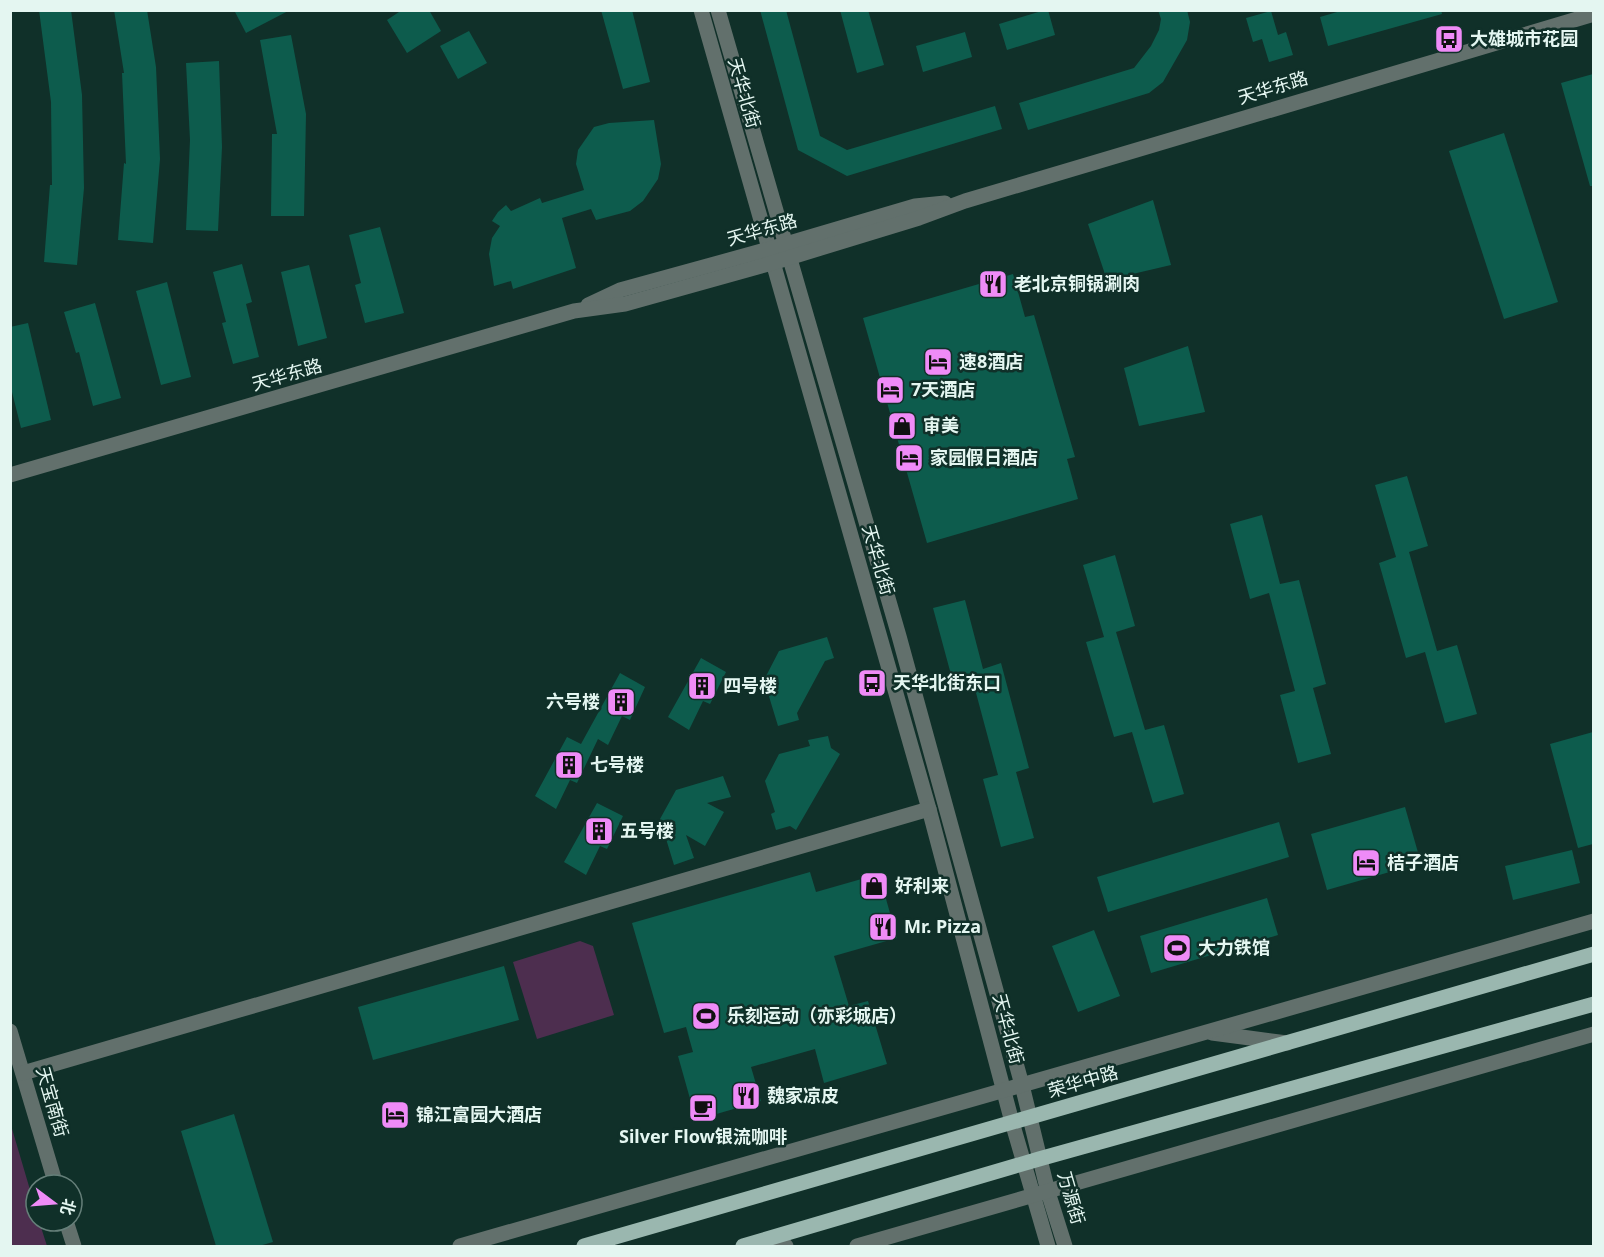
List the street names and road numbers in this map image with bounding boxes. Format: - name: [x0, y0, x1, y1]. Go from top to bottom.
- street label: 天华北街: [724, 55, 766, 131]
- street label: 天华东路: [1235, 65, 1311, 109]
- street label: 天华东路: [724, 208, 800, 250]
- street label: 天华东路: [249, 353, 325, 395]
- street label: 天华北街: [858, 522, 900, 598]
- street label: 天华北街: [988, 991, 1030, 1067]
- street label: 荣华中路: [1045, 1060, 1121, 1102]
- street label: 天宝南街: [32, 1064, 74, 1140]
- street label: 万源街: [1053, 1168, 1091, 1227]

